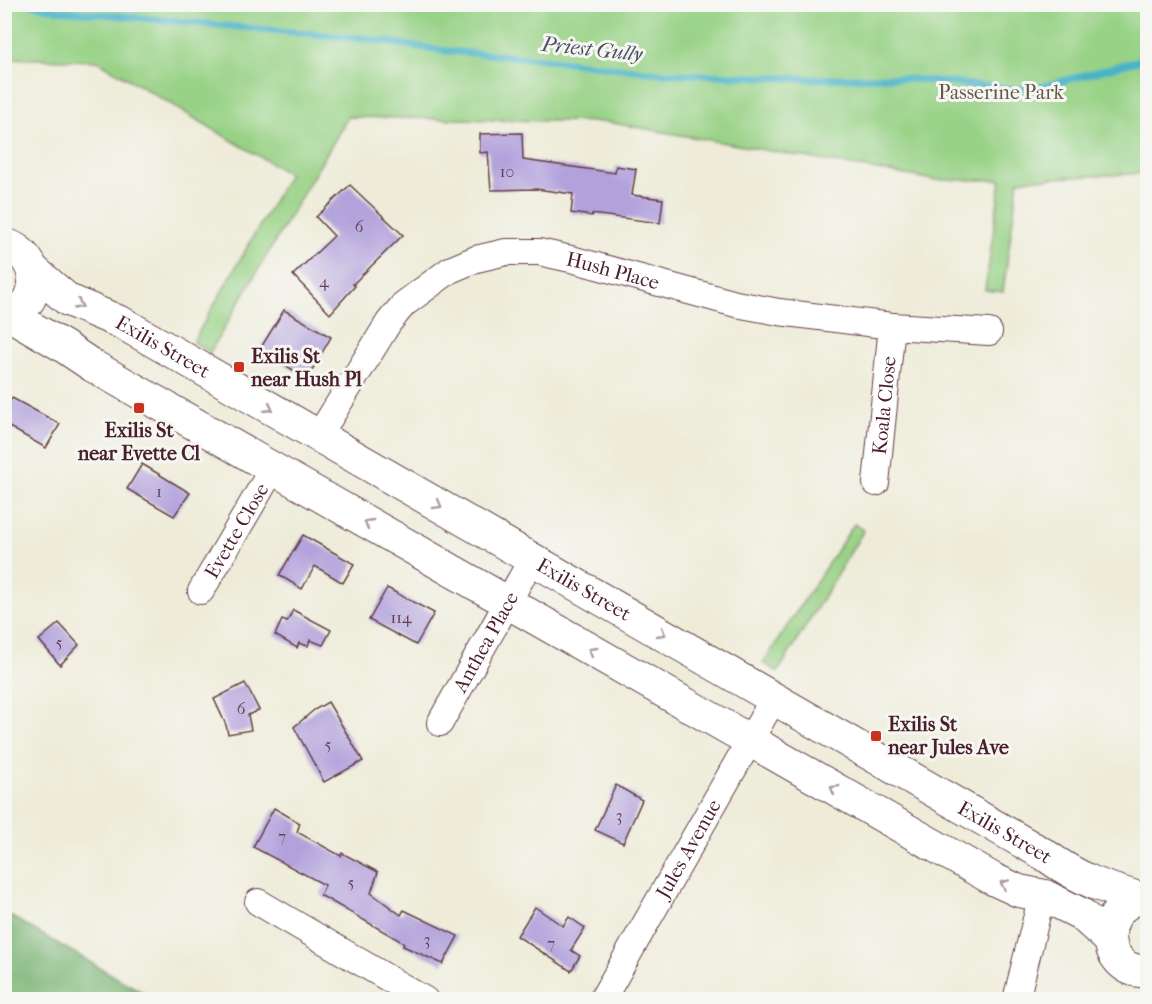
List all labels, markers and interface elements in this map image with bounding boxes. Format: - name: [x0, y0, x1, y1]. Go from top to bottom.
- water label: Priest Gully: [539, 32, 645, 66]
- park label: Passerine Park: [938, 81, 1065, 104]
- house number: 10: [500, 162, 514, 181]
- house number: 6: [355, 217, 364, 236]
- street label: Hush Place: [564, 247, 662, 295]
- house number: 4: [319, 272, 329, 291]
- one-way arrow: [73, 297, 84, 309]
- street label: Exilis Street: [112, 311, 214, 383]
- place label: Exilis St near Hush Pl: [250, 345, 362, 391]
- street label: Koala Close: [868, 355, 901, 456]
- marker: Exilis St near Hush Pl: [232, 360, 246, 374]
- marker: Exilis St near Evette Cl: [132, 401, 146, 415]
- one-way arrow: [263, 401, 273, 412]
- place label: Exilis St near Evette Cl: [77, 419, 201, 465]
- street label: Evette Close: [200, 479, 274, 582]
- house number: 1: [156, 482, 162, 501]
- one-way arrow: [432, 498, 442, 509]
- one-way arrow: [364, 519, 374, 530]
- street label: Exilis Street: [533, 553, 635, 626]
- street label: Anthea Place: [448, 588, 523, 697]
- house number: 114: [391, 608, 412, 627]
- one-way arrow: [656, 626, 666, 638]
- house number: 5: [56, 633, 63, 652]
- one-way arrow: [588, 646, 598, 658]
- house number: 6: [237, 699, 246, 718]
- place label: Exilis St near Jules Ave: [887, 713, 1009, 759]
- marker: Exilis St near Jules Ave: [869, 729, 883, 743]
- house number: 5: [325, 735, 332, 754]
- one-way arrow: [830, 785, 840, 796]
- street label: Jules Avenue: [650, 795, 726, 904]
- street label: Exilis Street: [954, 796, 1056, 868]
- house number: 3: [616, 806, 622, 825]
- house number: 7: [278, 827, 286, 846]
- house number: 5: [348, 873, 355, 892]
- one-way arrow: [1000, 879, 1011, 891]
- house number: 3: [424, 930, 430, 949]
- house number: 7: [547, 934, 555, 953]

